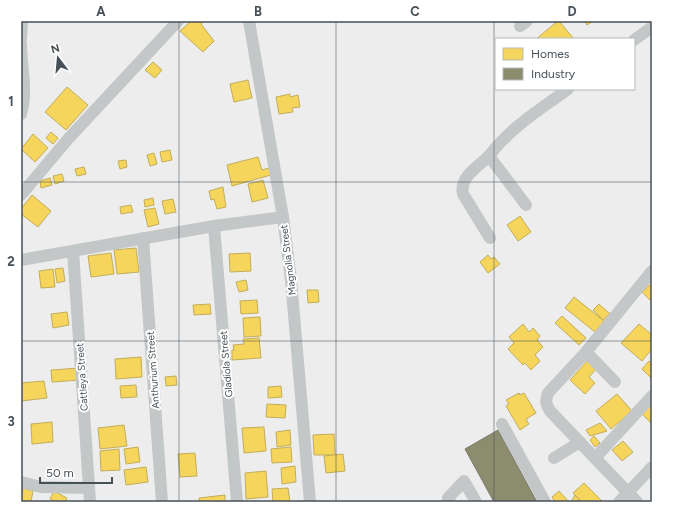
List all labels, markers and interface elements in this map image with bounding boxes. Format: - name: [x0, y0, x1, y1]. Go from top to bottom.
- text: A: [96, 4, 106, 19]
- text: B: [254, 4, 262, 19]
- text: C: [410, 4, 420, 19]
- text: D: [567, 4, 577, 19]
- north arrow: [38, 38, 78, 78]
- legend: [495, 38, 635, 90]
- text: N: [49, 41, 61, 56]
- text: Homes: [531, 47, 570, 61]
- text: Industry: [531, 67, 576, 81]
- text: 1: [8, 94, 14, 109]
- street label: Magnolia Street: [277, 224, 299, 296]
- text: 2: [7, 254, 15, 269]
- street label: Gladiola Street: [217, 330, 235, 398]
- street label: Anthurium Street: [144, 331, 162, 409]
- street label: Cattleya Street: [73, 342, 91, 411]
- text: 3: [7, 414, 15, 429]
- scale bar: [40, 459, 112, 485]
- text: 50 m: [46, 466, 74, 480]

